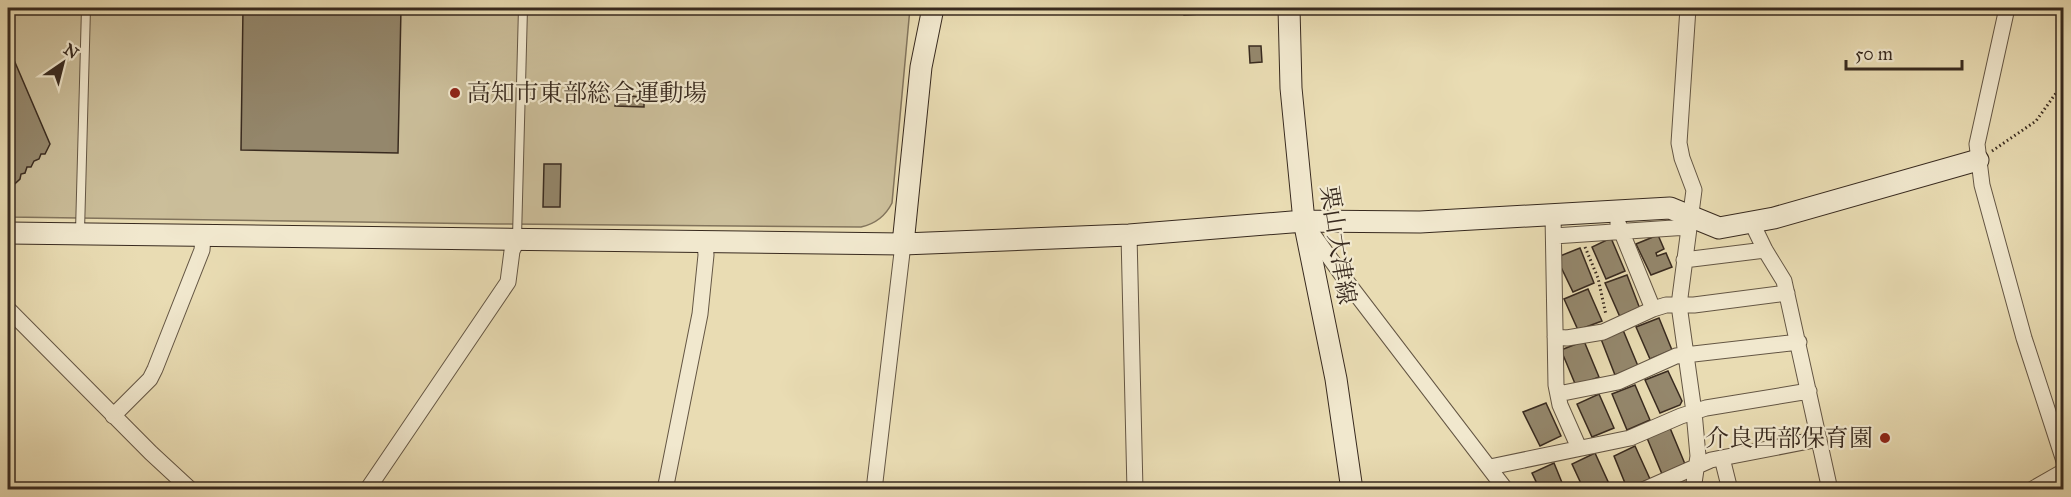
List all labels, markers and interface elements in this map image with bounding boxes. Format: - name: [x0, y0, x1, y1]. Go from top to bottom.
- north arrow: [33, 33, 93, 93]
- scale bar: [1846, 33, 1962, 71]
- text: N: [60, 39, 83, 63]
- text: 50 m: [1855, 43, 1893, 65]
- place label: 高知市東部総合運動場: [467, 78, 707, 108]
- marker: 高知市東部総合運動場: [448, 86, 462, 100]
- street label: 栗山大津線: [1314, 183, 1362, 307]
- place label: 介良西部保育園: [1705, 423, 1873, 453]
- marker: 介良西部保育園: [1878, 431, 1892, 445]

